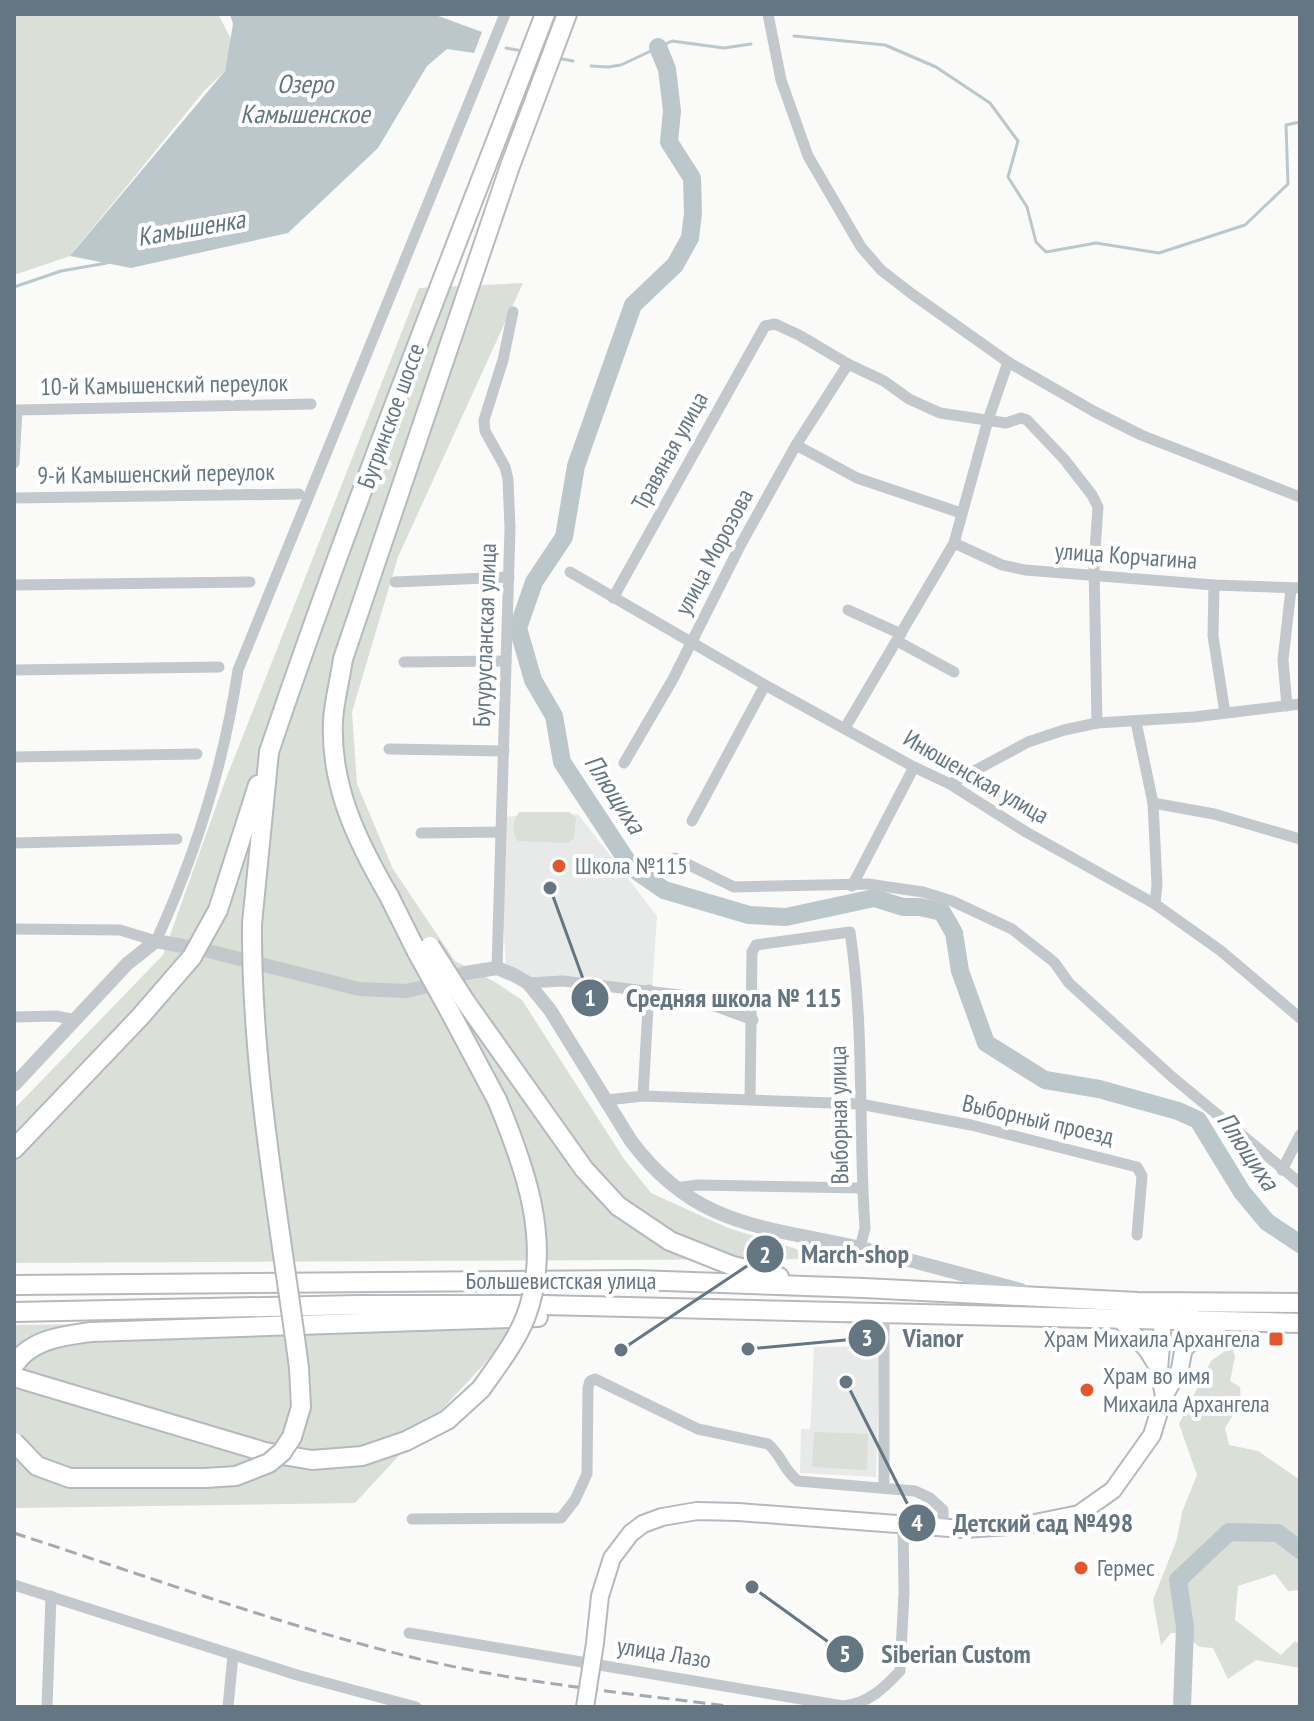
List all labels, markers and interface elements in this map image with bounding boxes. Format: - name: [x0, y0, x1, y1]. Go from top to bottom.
- water label: Озеро Камышенское: [240, 67, 372, 130]
- water label: Камышенка: [135, 202, 249, 253]
- street label: Бугринское шоссе: [350, 339, 431, 493]
- street label: 10-й Камышенский переулок: [40, 367, 289, 402]
- street label: Травяная улица: [624, 386, 715, 516]
- street label: 9-й Камышенский переулок: [37, 456, 276, 491]
- street label: улица Морозова: [667, 483, 760, 620]
- street label: улица Корчагина: [1054, 535, 1198, 576]
- street label: Бугурусланская улица: [466, 542, 503, 727]
- street label: Инюшенская улица: [898, 722, 1055, 831]
- water label: Плющиха: [578, 748, 654, 841]
- place label: Школа №115: [575, 850, 688, 881]
- marker: Школа №115: [550, 857, 568, 875]
- callout: Средняя школа № 115: [570, 973, 858, 1023]
- text: Средняя школа № 115: [626, 981, 842, 1014]
- text: 1: [584, 982, 596, 1013]
- street label: Выборная улица: [822, 1045, 855, 1185]
- street label: Выборный проезд: [959, 1087, 1117, 1152]
- water label: Плющиха: [1210, 1105, 1288, 1198]
- callout: March-shop: [745, 1229, 925, 1279]
- text: March-shop: [801, 1237, 909, 1270]
- text: 2: [759, 1239, 771, 1270]
- street label: Большевистская улица: [466, 1265, 656, 1296]
- callout: Vianor: [847, 1313, 979, 1363]
- text: Vianor: [902, 1321, 964, 1354]
- text: 3: [861, 1322, 873, 1353]
- place label: Храм Михаила Архангела: [1044, 1323, 1260, 1354]
- marker: Храм Михаила Архангела: [1267, 1330, 1285, 1348]
- place label: Храм во имя Михаила Архангела: [1103, 1360, 1270, 1419]
- marker: Храм во имя Михаила Архангела: [1078, 1381, 1096, 1399]
- callout: Детский сад №498: [897, 1498, 1149, 1548]
- text: Детский сад №498: [953, 1506, 1133, 1539]
- text: 4: [911, 1507, 923, 1538]
- place label: Гермес: [1097, 1552, 1155, 1583]
- marker: Гермес: [1072, 1559, 1090, 1577]
- callout: Siberian Custom: [825, 1629, 1047, 1679]
- street label: улица Лазо: [615, 1630, 713, 1675]
- text: Siberian Custom: [881, 1637, 1031, 1670]
- text: 5: [839, 1638, 851, 1669]

